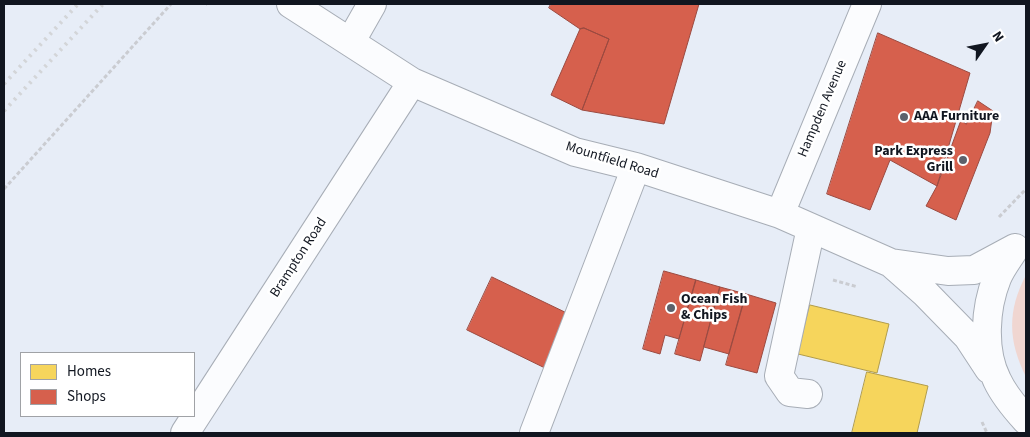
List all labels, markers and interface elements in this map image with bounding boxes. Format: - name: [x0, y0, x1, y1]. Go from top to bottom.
- north arrow: [960, 20, 1010, 70]
- text: N: [987, 27, 1009, 46]
- street label: Hampden Avenue: [795, 58, 851, 160]
- place label: AAA Furniture: [914, 109, 999, 125]
- marker: AAA Furniture: [898, 111, 910, 123]
- street label: Mountfield Road: [563, 139, 661, 183]
- place label: Park Express Grill: [874, 144, 953, 176]
- marker: Park Express Grill: [957, 154, 969, 166]
- street label: Brampton Road: [267, 215, 331, 301]
- place label: Ocean Fish & Chips: [681, 292, 747, 324]
- marker: Ocean Fish & Chips: [665, 302, 677, 314]
- legend: [20, 352, 195, 417]
- text: Homes: [67, 361, 111, 382]
- text: Shops: [67, 386, 106, 407]

